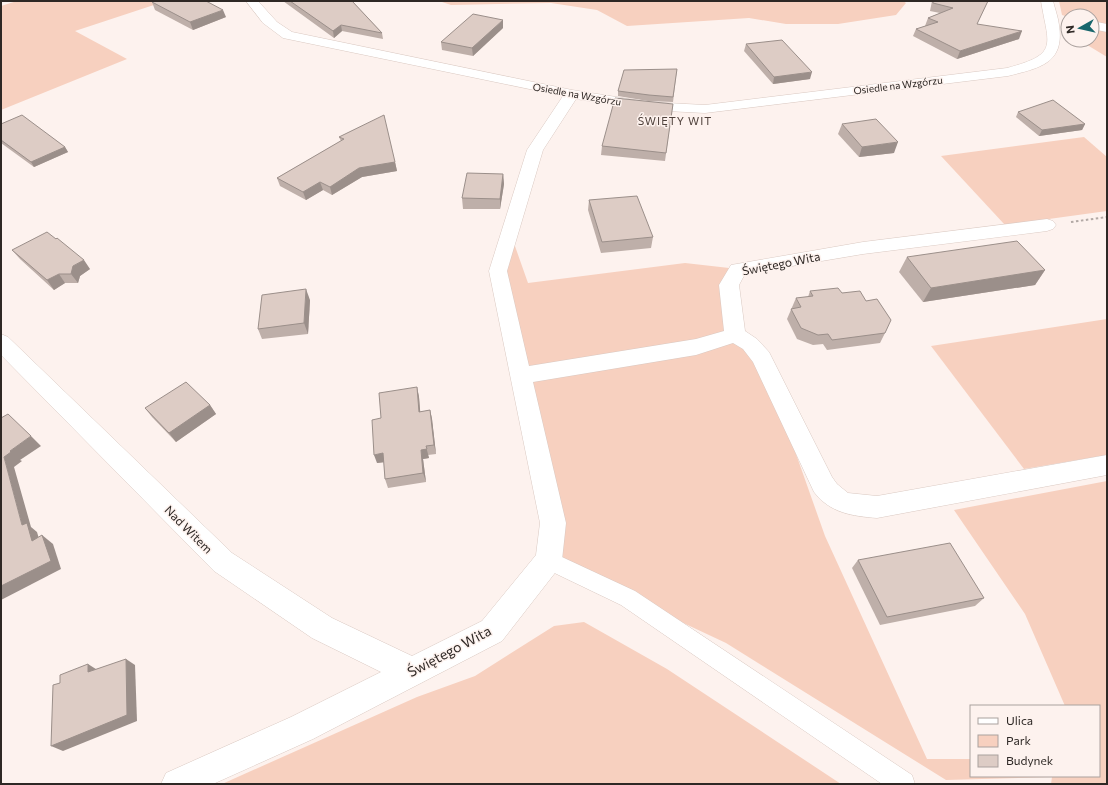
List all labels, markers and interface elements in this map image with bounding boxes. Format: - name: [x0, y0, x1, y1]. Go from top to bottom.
- north arrow: [1060, 8, 1100, 48]
- text: N: [1063, 24, 1077, 34]
- street label: Osiedle na Wzgórzu: [853, 74, 943, 96]
- street label: Osiedle na Wzgórzu: [532, 80, 622, 108]
- district label: ŚWIĘTY WIT: [638, 113, 712, 127]
- street label: Świętego Wita: [741, 249, 821, 277]
- street label: Nad Witem: [162, 502, 216, 556]
- street label: Świętego Wita: [404, 622, 494, 680]
- legend: [970, 705, 1100, 777]
- text: Ulica: [1006, 713, 1033, 727]
- text: Park: [1006, 733, 1032, 747]
- text: Budynek: [1006, 753, 1054, 767]

